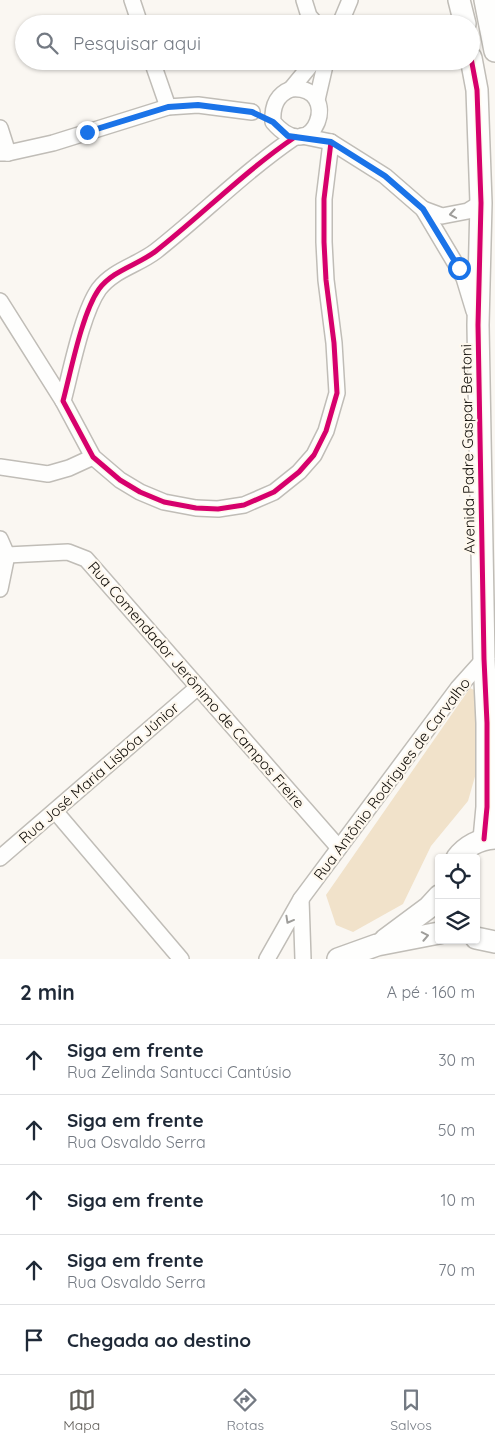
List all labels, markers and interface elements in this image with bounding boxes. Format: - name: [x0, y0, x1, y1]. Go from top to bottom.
- search box: [15, 15, 480, 70]
- icon: search: [33, 29, 61, 57]
- text: Pesquisar aqui: [73, 31, 201, 55]
- route end: [76, 121, 99, 144]
- one-way arrow: [448, 209, 457, 219]
- route start: [448, 257, 471, 280]
- street label: Avenida Padre Gaspar Bertoni: [456, 344, 479, 554]
- street label: Rua Comendador Jerônimo de Campos Freire: [84, 557, 309, 812]
- street label: Rua Antônio Rodrigues de Carvalho: [309, 674, 474, 884]
- street label: Rua José Maria Lisbóa Júnior: [15, 698, 183, 847]
- map controls: [435, 854, 480, 944]
- button: locate: [435, 854, 480, 899]
- button: layers: [435, 899, 480, 944]
- one-way arrow: [285, 915, 295, 924]
- one-way arrow: [421, 931, 430, 941]
- text: 2 min: [20, 979, 75, 1005]
- text: A pé · 160 m: [387, 982, 475, 1002]
- text: Siga em frente: [67, 1038, 204, 1062]
- icon: ahead: [20, 1046, 48, 1074]
- text: 30 m: [438, 1050, 475, 1070]
- text: Rua Zelinda Santucci Cantúsio: [67, 1062, 291, 1082]
- text: Siga em frente: [67, 1108, 204, 1132]
- icon: ahead: [20, 1116, 48, 1144]
- text: 50 m: [438, 1120, 475, 1140]
- text: Rua Osvaldo Serra: [67, 1132, 206, 1152]
- icon: ahead: [20, 1186, 48, 1214]
- text: Siga em frente: [67, 1188, 204, 1212]
- text: 10 m: [441, 1190, 475, 1210]
- text: Siga em frente: [67, 1248, 204, 1272]
- icon: ahead: [20, 1256, 48, 1284]
- text: 70 m: [438, 1260, 475, 1280]
- text: Rua Osvaldo Serra: [67, 1272, 206, 1292]
- icon: arrive: [20, 1326, 48, 1354]
- text: Chegada ao destino: [67, 1328, 251, 1352]
- tab: Mapa: [63, 1386, 100, 1434]
- tab: Rotas: [226, 1386, 264, 1434]
- tab: Salvos: [390, 1386, 432, 1434]

